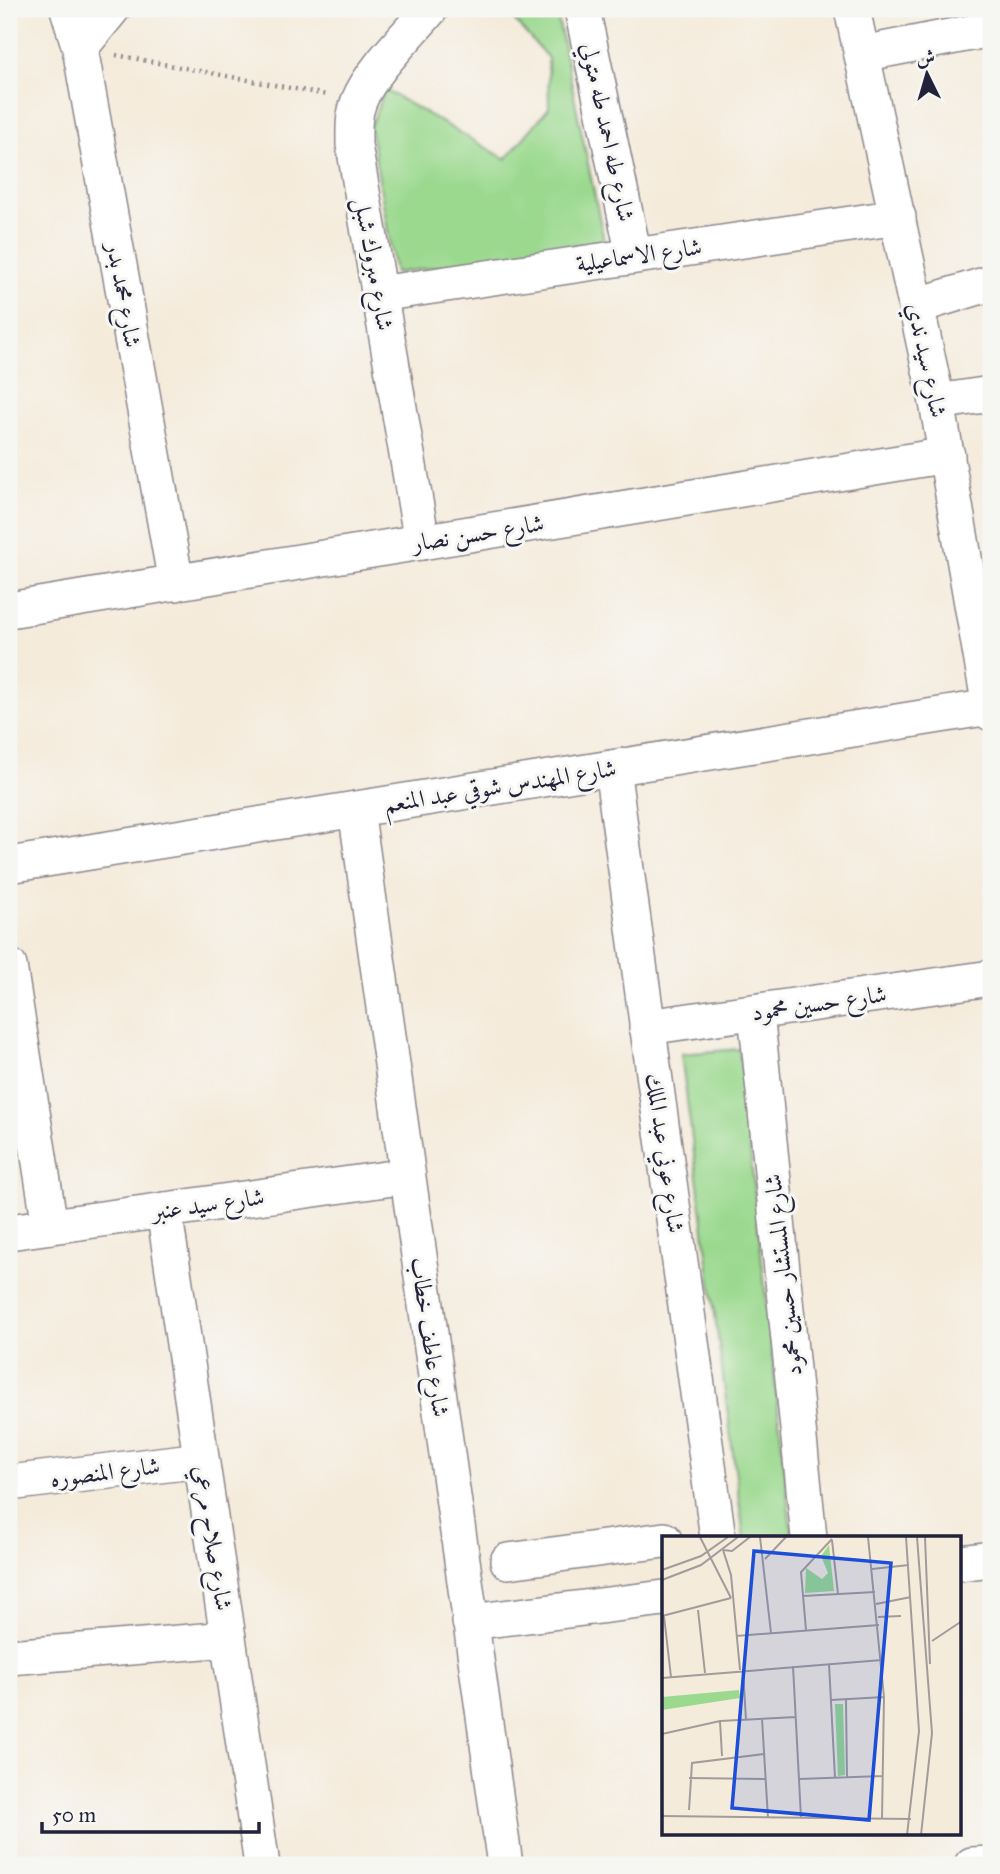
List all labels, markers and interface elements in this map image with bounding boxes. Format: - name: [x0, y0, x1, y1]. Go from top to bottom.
- north arrow: [892, 38, 962, 108]
- street label: شارع طه احمد طه متولي: [569, 40, 642, 225]
- text: ش: [915, 45, 936, 70]
- street label: شارع مبروك شبل: [343, 195, 400, 334]
- street label: شارع الاسماعيلية: [574, 231, 705, 284]
- street label: شارع محمد بدر: [95, 238, 148, 351]
- street label: شارع سيد ندي: [895, 300, 954, 421]
- street label: شارع حسن نصار: [408, 508, 547, 563]
- street label: شارع المهندس شوقي عبد المنعم: [382, 753, 619, 826]
- street label: شارع حسين محمود: [749, 979, 889, 1032]
- street label: شارع عوني عبد الملك: [634, 1071, 691, 1236]
- street label: شارع المستشار حسين محمود: [757, 1172, 814, 1378]
- street label: شارع سيد عنبر: [147, 1181, 267, 1232]
- street label: شارع عاطف خطاب: [399, 1255, 456, 1420]
- street label: شارع المنصوره: [48, 1450, 162, 1499]
- street label: شارع صلاح مرعي: [181, 1463, 239, 1614]
- inset map: [662, 1536, 962, 1836]
- scale bar: [42, 1790, 259, 1834]
- text: 50 m: [52, 1802, 97, 1828]

